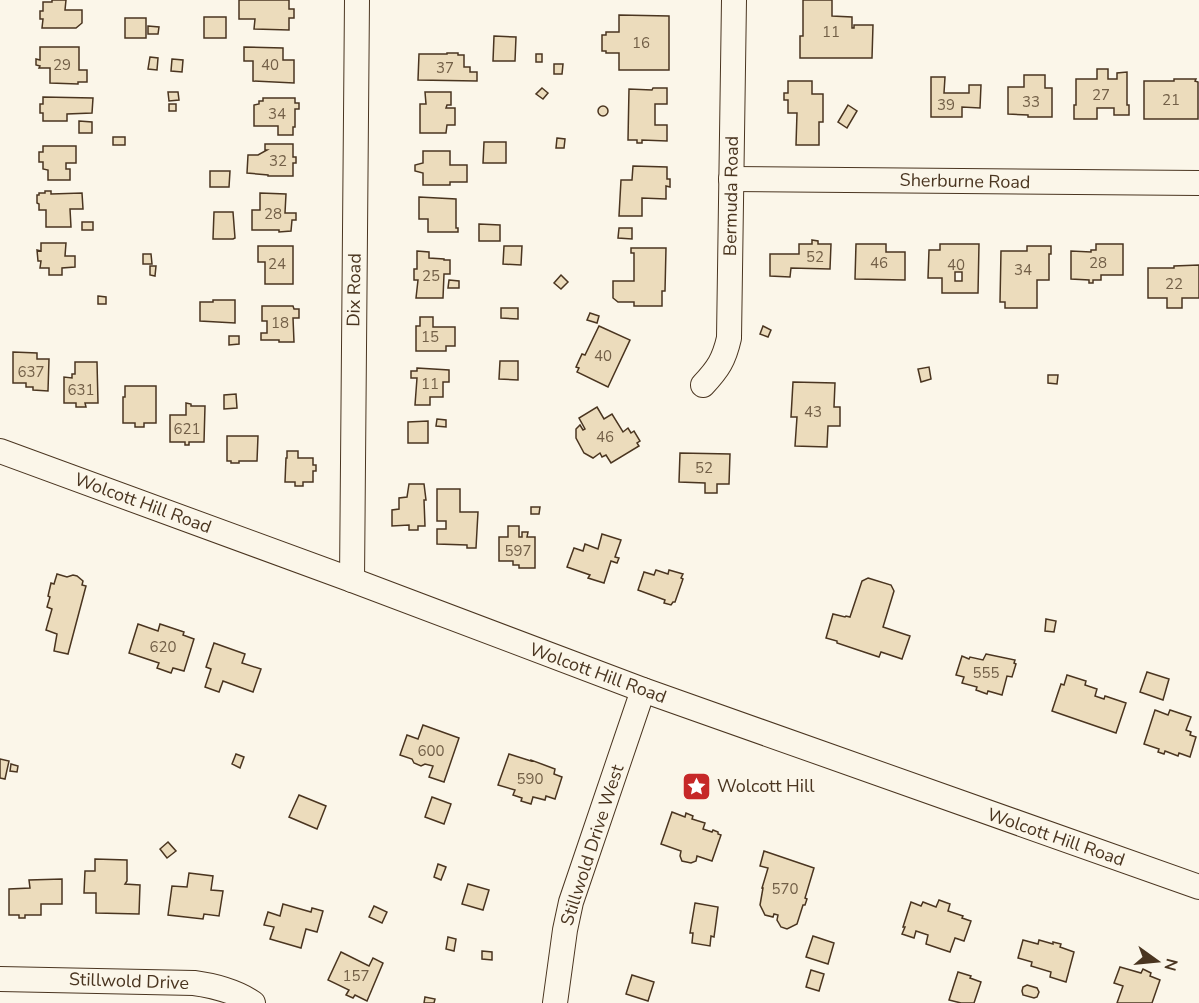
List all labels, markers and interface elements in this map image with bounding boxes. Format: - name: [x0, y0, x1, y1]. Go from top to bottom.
- house number: 11: [822, 22, 840, 42]
- house number: 16: [632, 33, 650, 53]
- house number: 29: [53, 55, 71, 75]
- house number: 40: [261, 55, 279, 75]
- house number: 37: [436, 58, 454, 78]
- house number: 27: [1092, 85, 1110, 105]
- house number: 21: [1162, 90, 1180, 110]
- house number: 33: [1022, 92, 1040, 112]
- house number: 39: [937, 95, 955, 115]
- house number: 34: [268, 104, 286, 124]
- street label: Bermuda Road: [718, 136, 744, 256]
- house number: 32: [269, 151, 287, 171]
- street label: Sherburne Road: [899, 168, 1031, 194]
- house number: 28: [264, 204, 282, 224]
- house number: 52: [806, 247, 824, 267]
- street label: Dix Road: [341, 253, 367, 327]
- house number: 46: [870, 253, 888, 273]
- house number: 28: [1089, 253, 1107, 273]
- house number: 24: [268, 254, 286, 274]
- house number: 40: [947, 255, 965, 275]
- house number: 34: [1014, 260, 1032, 280]
- house number: 25: [422, 266, 440, 286]
- house number: 22: [1165, 274, 1183, 294]
- house number: 18: [271, 313, 289, 333]
- house number: 15: [421, 327, 439, 347]
- house number: 40: [594, 346, 612, 366]
- house number: 637: [17, 362, 45, 382]
- house number: 11: [421, 374, 439, 394]
- house number: 631: [67, 380, 95, 400]
- house number: 43: [804, 402, 822, 422]
- house number: 621: [173, 419, 201, 439]
- house number: 46: [596, 427, 614, 447]
- house number: 52: [695, 458, 713, 478]
- street label: Wolcott Hill Road: [71, 467, 215, 539]
- house number: 597: [504, 541, 532, 561]
- house number: 620: [149, 637, 177, 657]
- street label: Wolcott Hill Road: [526, 637, 670, 709]
- house number: 555: [972, 663, 1000, 683]
- house number: 600: [417, 741, 445, 761]
- street label: Stillwold Drive West: [555, 761, 630, 929]
- house number: 590: [516, 769, 544, 789]
- place icon: Wolcott Hill: [680, 770, 712, 802]
- place label: Wolcott Hill: [717, 774, 815, 798]
- street label: Wolcott Hill Road: [984, 802, 1128, 872]
- house number: 570: [771, 879, 799, 899]
- north arrow: [1127, 931, 1187, 991]
- text: N: [1158, 956, 1183, 973]
- house number: 157: [342, 966, 370, 986]
- street label: Stillwold Drive: [69, 967, 189, 995]

